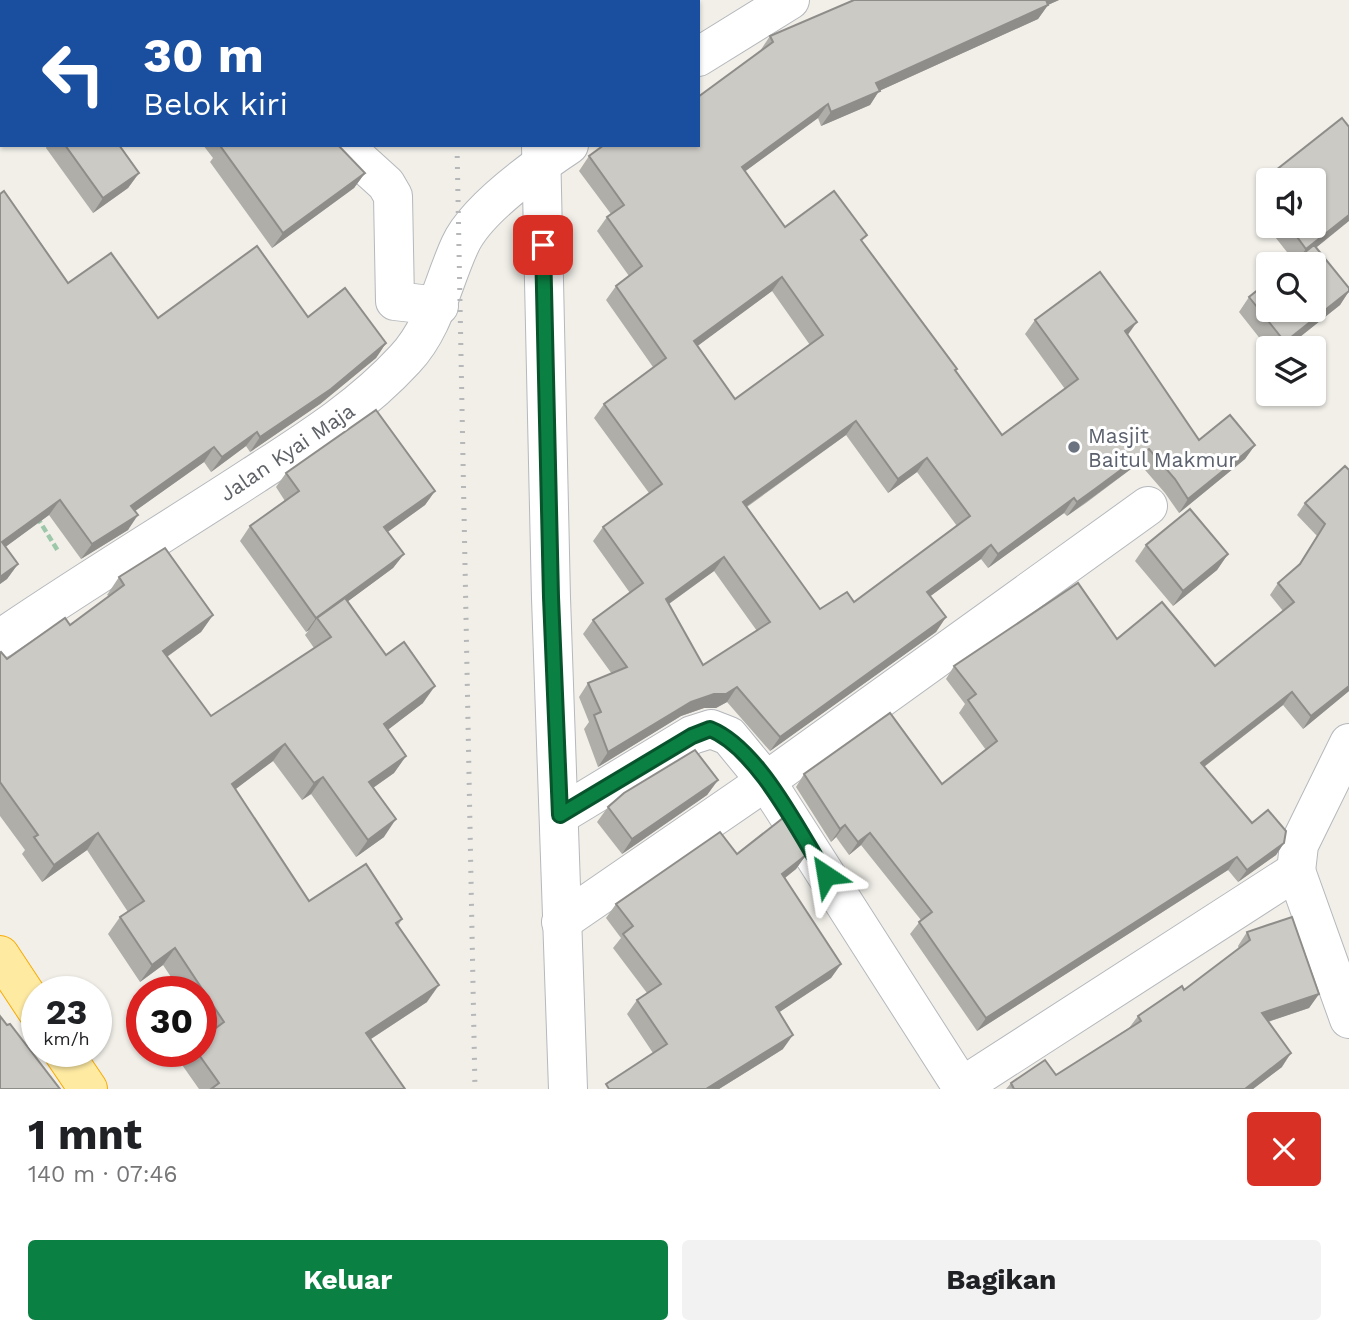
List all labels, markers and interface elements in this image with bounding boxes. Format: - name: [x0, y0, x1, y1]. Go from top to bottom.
- text: 30 m: [143, 26, 264, 84]
- icon: left: [28, 28, 119, 119]
- text: Belok kiri: [143, 85, 288, 123]
- map controls: [1256, 168, 1326, 406]
- button: sound: [1256, 168, 1326, 238]
- pin: [513, 215, 573, 275]
- icon: arrive: [524, 226, 562, 264]
- button: search: [1256, 252, 1326, 322]
- button: layers: [1256, 336, 1326, 406]
- street label: Jalan Kyai Maja: [215, 398, 359, 506]
- place label: Masjit Baitul Makmur: [1088, 423, 1237, 472]
- marker: Masjit Baitul Makmur: [1066, 439, 1082, 455]
- position arrow: [789, 838, 863, 912]
- speed limit sign: 30: [126, 976, 217, 1067]
- text: 23: [46, 991, 87, 1033]
- text: km/h: [43, 1028, 90, 1049]
- text: 1 mnt: [28, 1110, 142, 1159]
- button: close: [1247, 1112, 1321, 1186]
- text: 140 m · 07:46: [28, 1161, 178, 1188]
- button: Keluar: [28, 1240, 668, 1320]
- button: Bagikan: [682, 1240, 1321, 1320]

